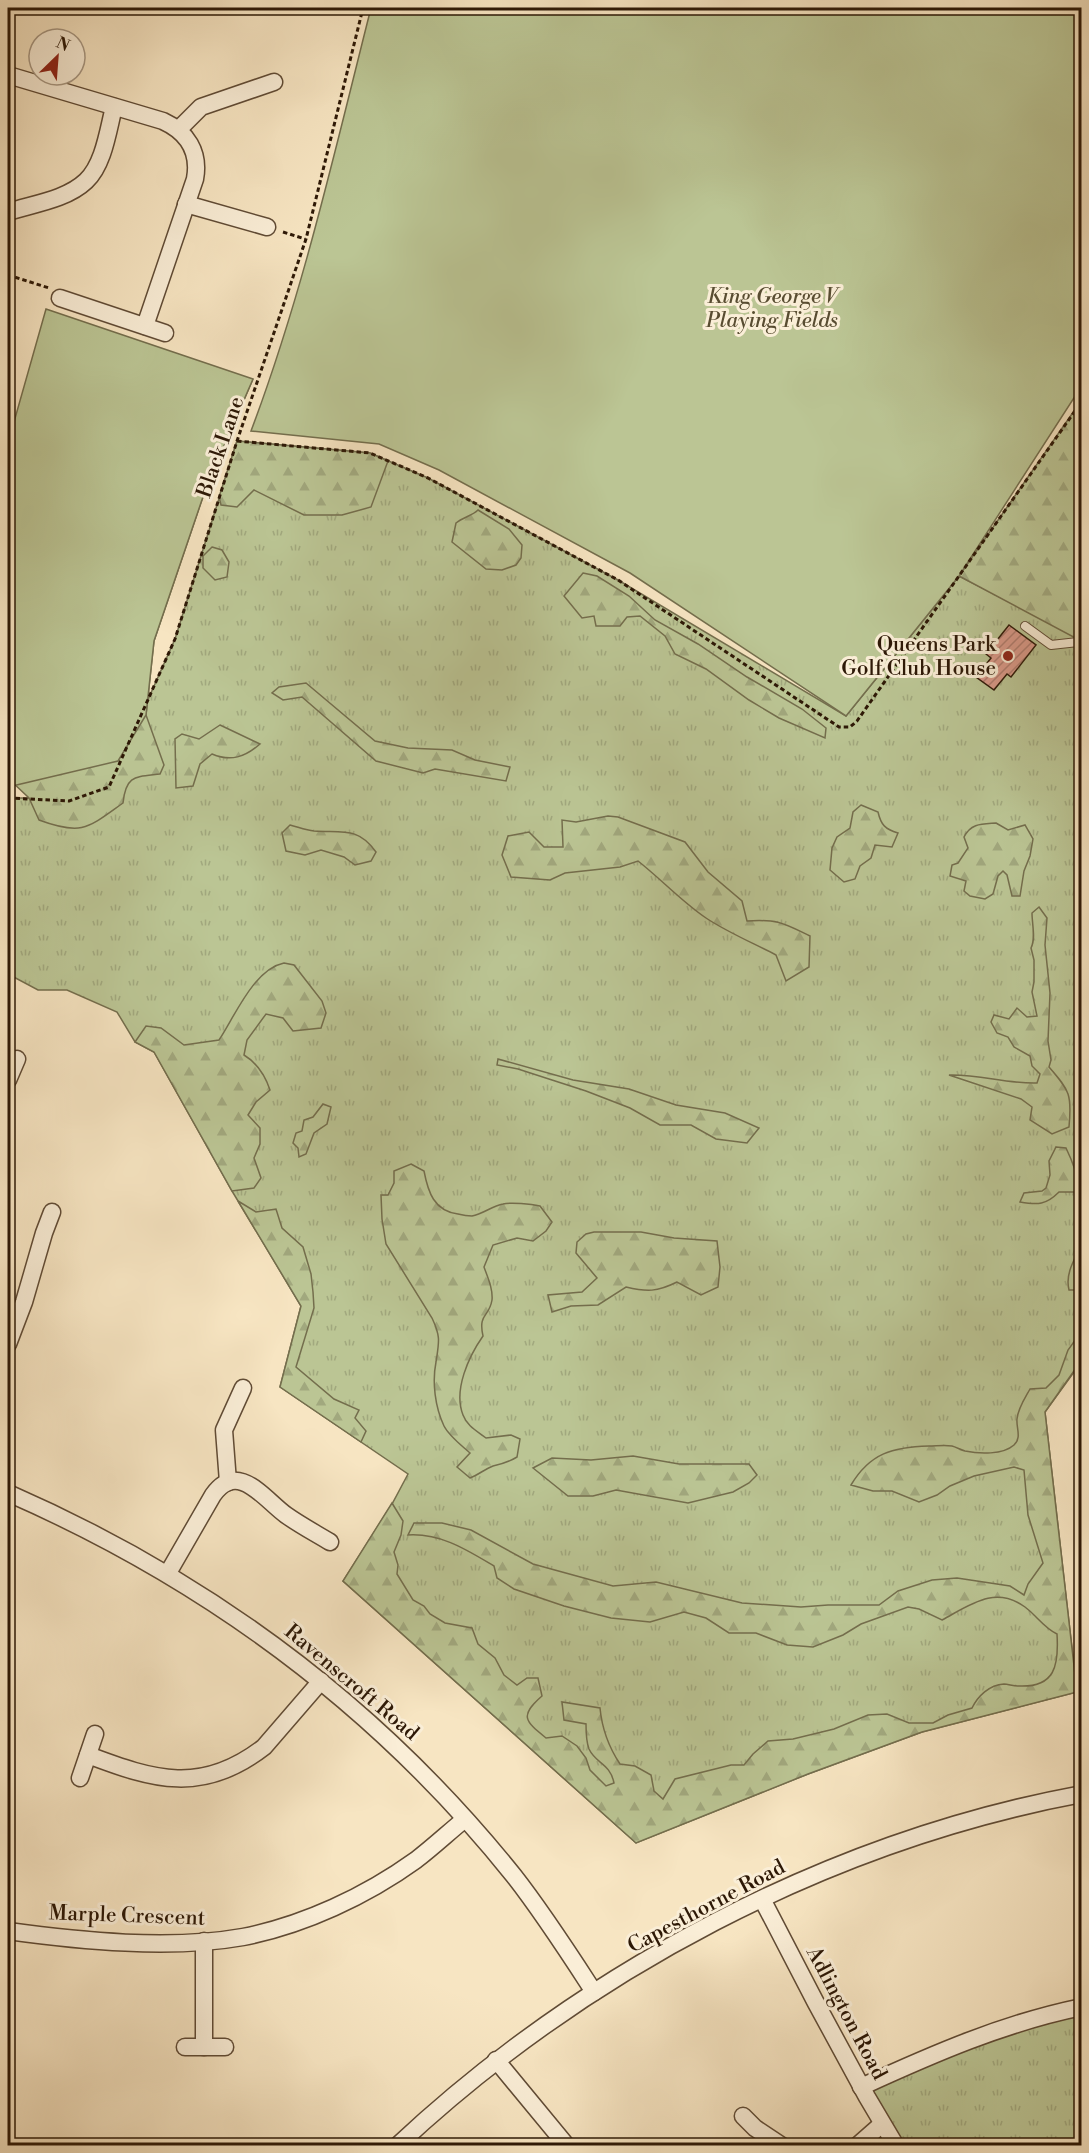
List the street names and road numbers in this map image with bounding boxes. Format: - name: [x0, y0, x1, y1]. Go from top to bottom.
- street label: Black Lane: [191, 393, 250, 502]
- street label: Ravenscroft Road: [279, 1619, 424, 1747]
- street label: Capesthorne Road: [623, 1854, 790, 1959]
- street label: Marple Crescent: [48, 1900, 206, 1932]
- street label: Adlington Road: [800, 1942, 892, 2085]

